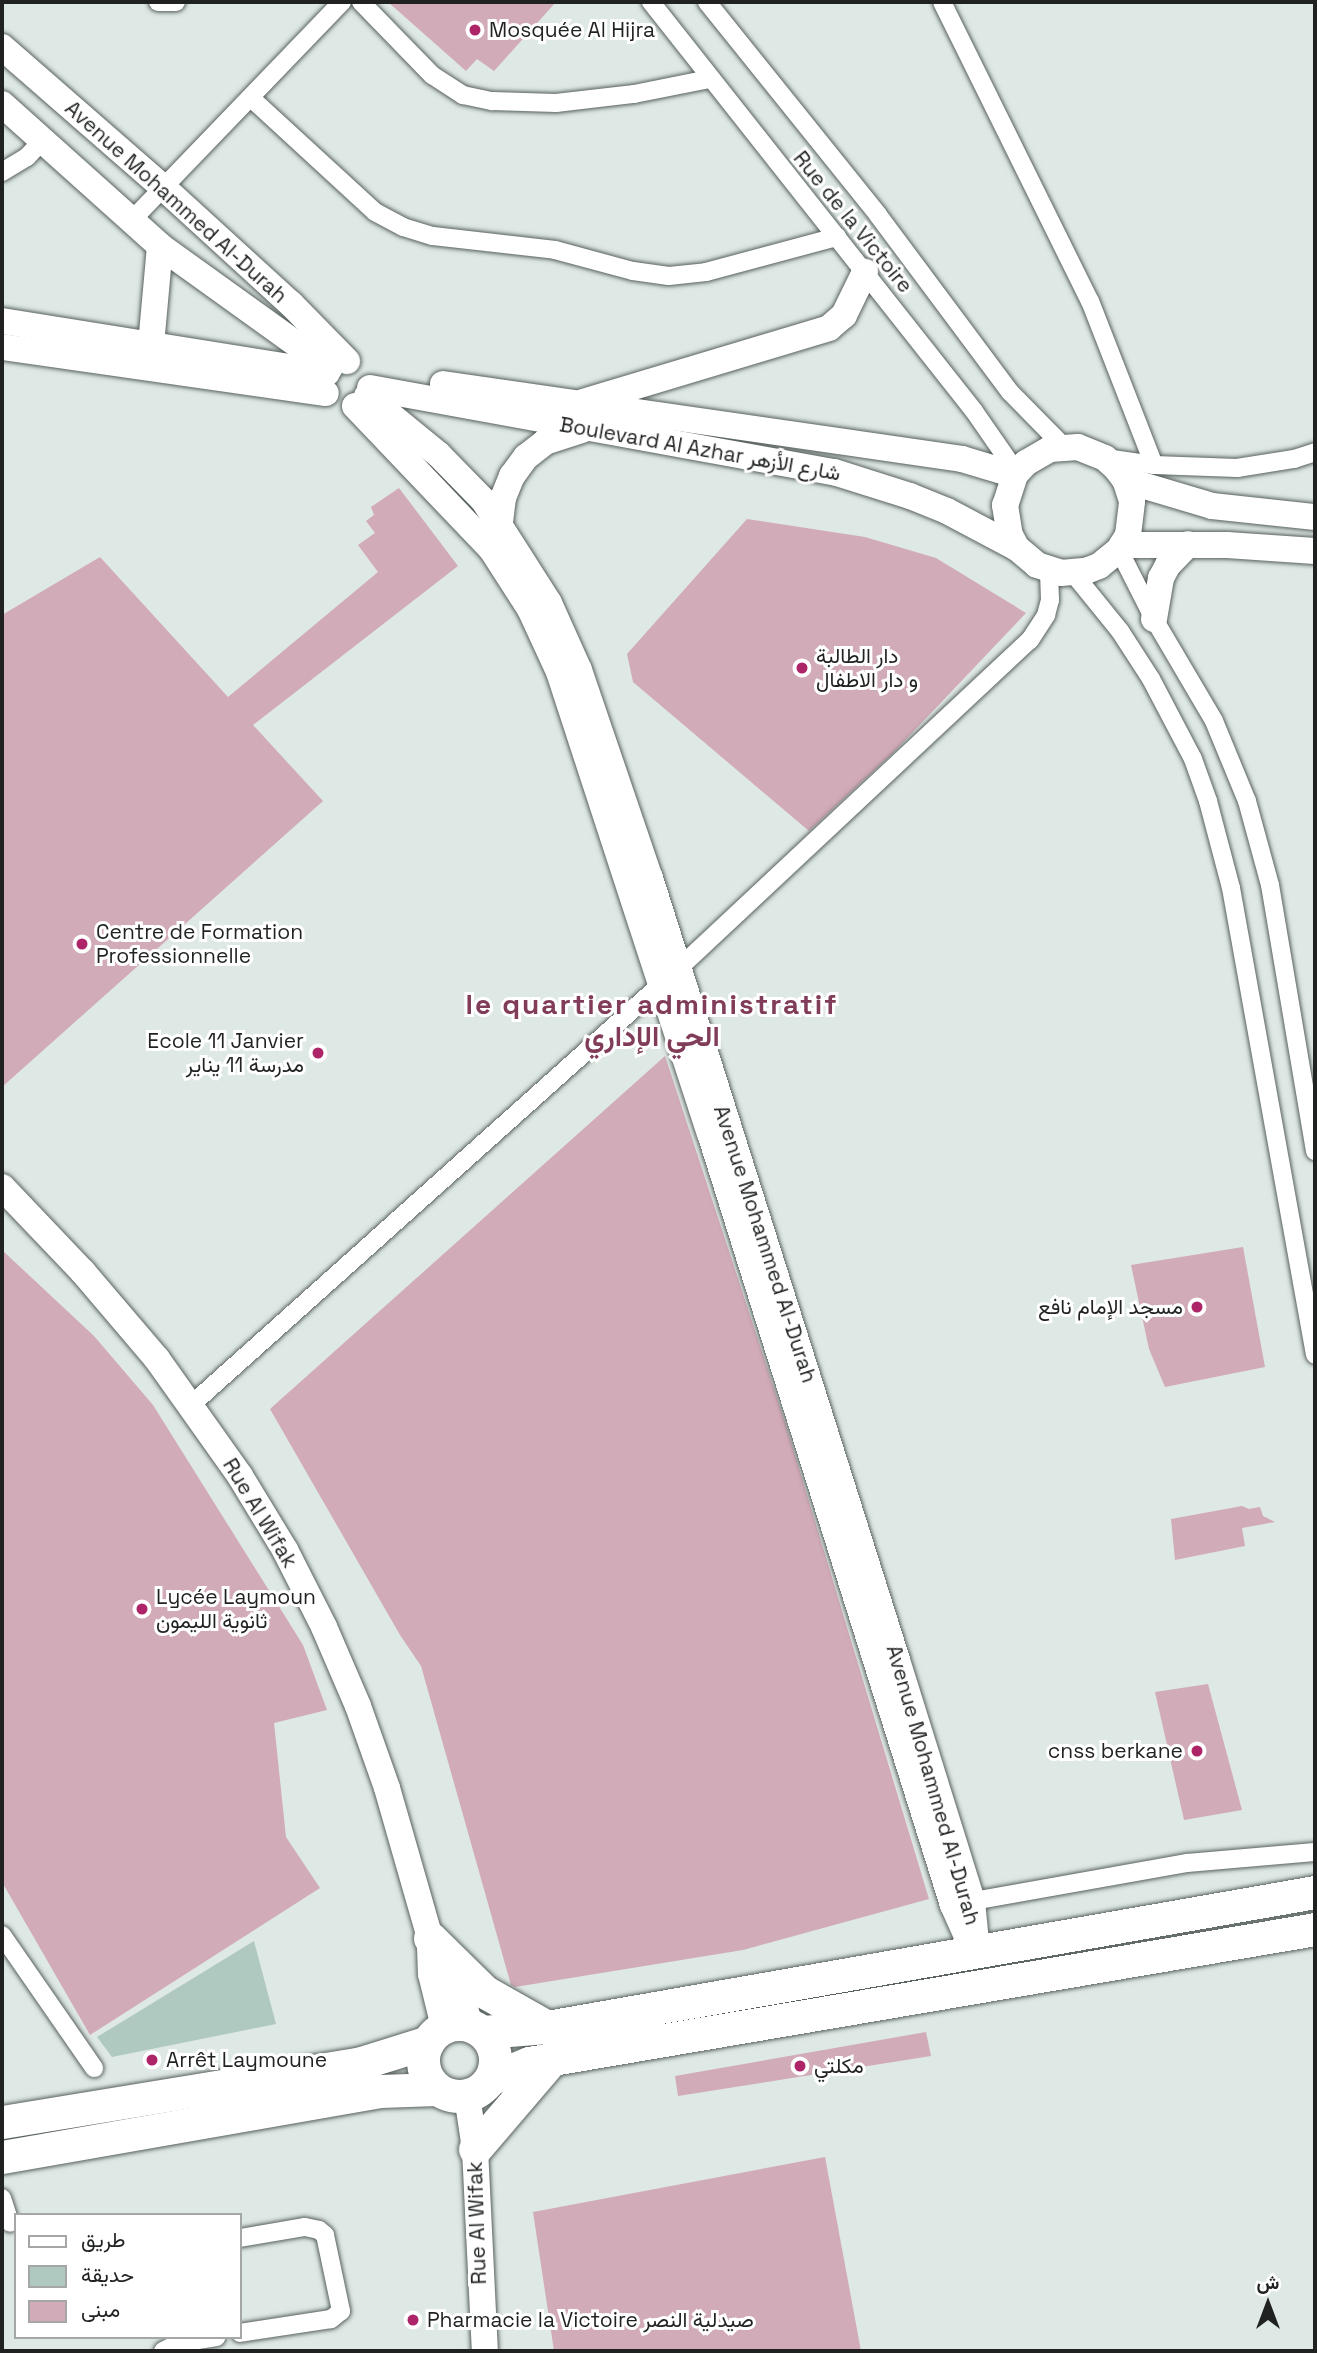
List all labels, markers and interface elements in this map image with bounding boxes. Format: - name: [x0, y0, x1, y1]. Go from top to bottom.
- place label: Mosquée Al Hijra: [489, 17, 655, 43]
- marker: Mosquée Al Hijra: [467, 22, 483, 38]
- street label: Avenue Mohammed Al-Durah: [60, 95, 292, 309]
- street label: Rue de la Victoire: [788, 146, 918, 298]
- street label: Boulevard Al Azhar شارع الأزهر: [557, 412, 843, 486]
- place label: دار الطالبة و دار الاطفال: [816, 643, 918, 693]
- marker: دار الطالبة و دار الاطفال: [794, 660, 810, 676]
- place label: Centre de Formation Professionnelle: [96, 919, 303, 969]
- marker: Centre de Formation Professionnelle: [74, 936, 90, 952]
- district label: le quartier administratif الحي الإداري: [469, 987, 835, 1053]
- place label: Ecole 11 Janvier مدرسة 11 يناير: [147, 1028, 304, 1078]
- marker: Ecole 11 Janvier مدرسة 11 يناير: [310, 1045, 326, 1061]
- street label: Avenue Mohammed Al-Durah: [708, 1102, 822, 1386]
- place label: مسجد الإمام نافع: [1038, 1294, 1183, 1320]
- marker: مسجد الإمام نافع: [1189, 1299, 1205, 1315]
- street label: Rue Al Wifak: [217, 1454, 303, 1572]
- place label: Lycée Laymoun ثانوية الليمون: [156, 1584, 316, 1634]
- marker: Lycée Laymoun ثانوية الليمون: [134, 1601, 150, 1617]
- street label: Avenue Mohammed Al-Durah: [881, 1642, 985, 1928]
- place label: cnss berkane: [1048, 1738, 1183, 1764]
- marker: cnss berkane: [1189, 1743, 1205, 1759]
- place label: Arrêt Laymoune: [166, 2047, 327, 2073]
- marker: Arrêt Laymoune: [144, 2052, 160, 2068]
- place label: مكلتي: [814, 2053, 864, 2079]
- marker: مكلتي: [792, 2058, 808, 2074]
- street label: Rue Al Wifak: [462, 2161, 492, 2285]
- legend: [14, 2213, 242, 2339]
- text: طريق: [81, 2226, 126, 2253]
- text: حديقة: [81, 2261, 134, 2288]
- north arrow: [1233, 2269, 1303, 2339]
- text: ش: [1257, 2270, 1279, 2295]
- text: مبنى: [81, 2296, 120, 2323]
- place label: Pharmacie la Victoire صيدلية النصر: [427, 2307, 754, 2333]
- marker: Pharmacie la Victoire صيدلية النصر: [405, 2312, 421, 2328]

